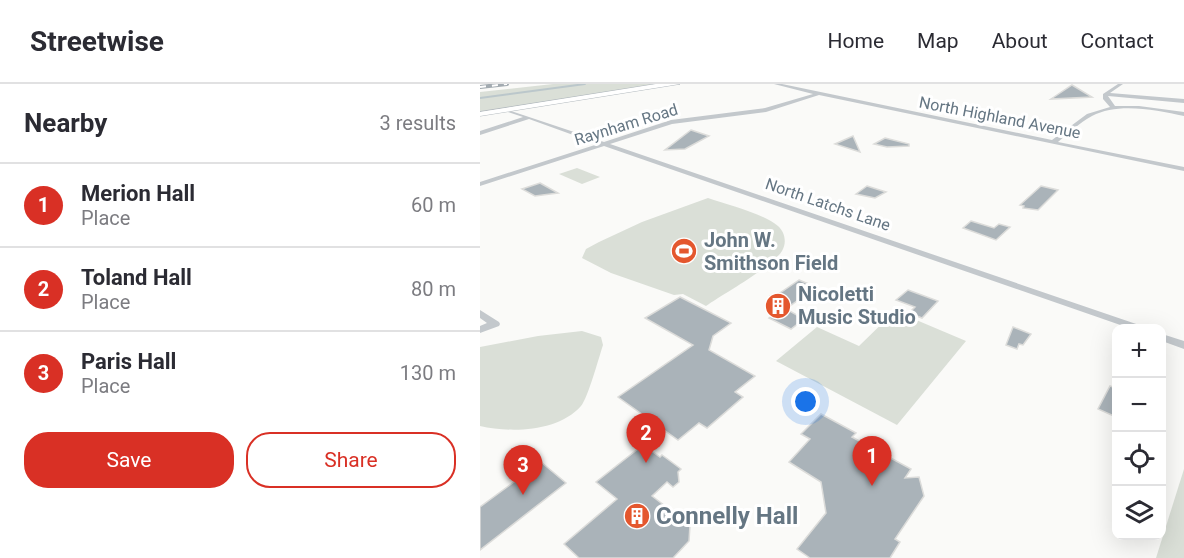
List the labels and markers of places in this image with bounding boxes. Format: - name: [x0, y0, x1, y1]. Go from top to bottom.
- place label: John W. Smithson Field: [704, 228, 838, 275]
- sports icon: John W. Smithson Field: [669, 236, 699, 266]
- place label: Nicoletti Music Studio: [798, 282, 916, 329]
- building icon: Nicoletti Music Studio: [763, 291, 793, 321]
- pin: 2: [626, 414, 666, 463]
- pin: 1: [852, 436, 892, 486]
- pin: 3: [504, 446, 543, 495]
- building icon: Connelly Hall: [622, 501, 652, 531]
- place label: Connelly Hall: [656, 502, 798, 530]

